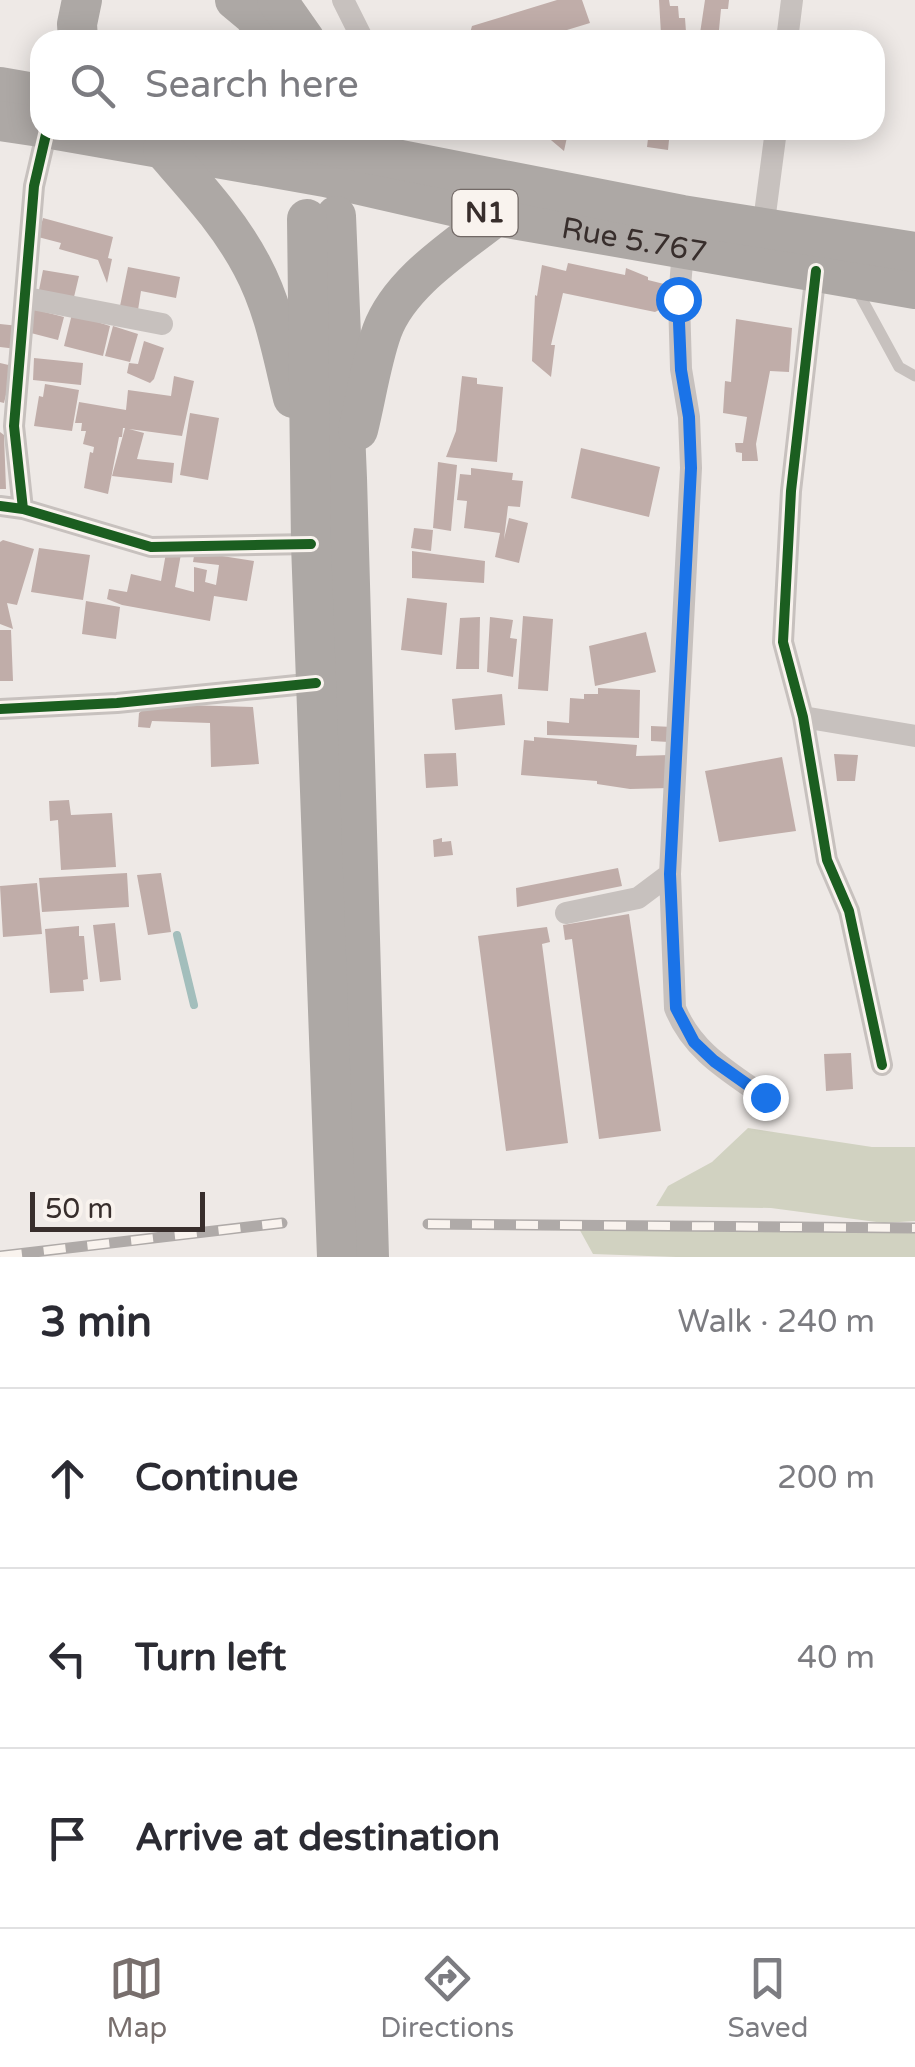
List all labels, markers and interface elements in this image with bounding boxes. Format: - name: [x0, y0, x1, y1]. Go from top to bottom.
- search box: [30, 30, 885, 140]
- icon: search: [65, 58, 120, 113]
- text: Search here: [145, 62, 359, 108]
- road number: N1: [452, 190, 518, 236]
- street label: Rue 5.767: [559, 209, 710, 271]
- route start: [656, 277, 702, 323]
- route end: [743, 1075, 789, 1121]
- scale bar: [30, 1187, 205, 1232]
- text: 50 m: [45, 1192, 113, 1226]
- text: 3 min: [40, 1297, 152, 1348]
- text: Walk · 240 m: [678, 1303, 875, 1341]
- icon: ahead: [40, 1451, 95, 1506]
- text: Continue: [135, 1455, 298, 1501]
- text: 200 m: [777, 1459, 875, 1497]
- icon: left: [40, 1631, 95, 1686]
- text: Turn left: [135, 1635, 286, 1681]
- text: 40 m: [797, 1639, 875, 1677]
- icon: arrive: [40, 1811, 95, 1866]
- text: Arrive at destination: [135, 1815, 500, 1861]
- tab: Map: [107, 1951, 167, 2045]
- tab: Directions: [380, 1951, 514, 2045]
- tab: Saved: [727, 1951, 808, 2045]

